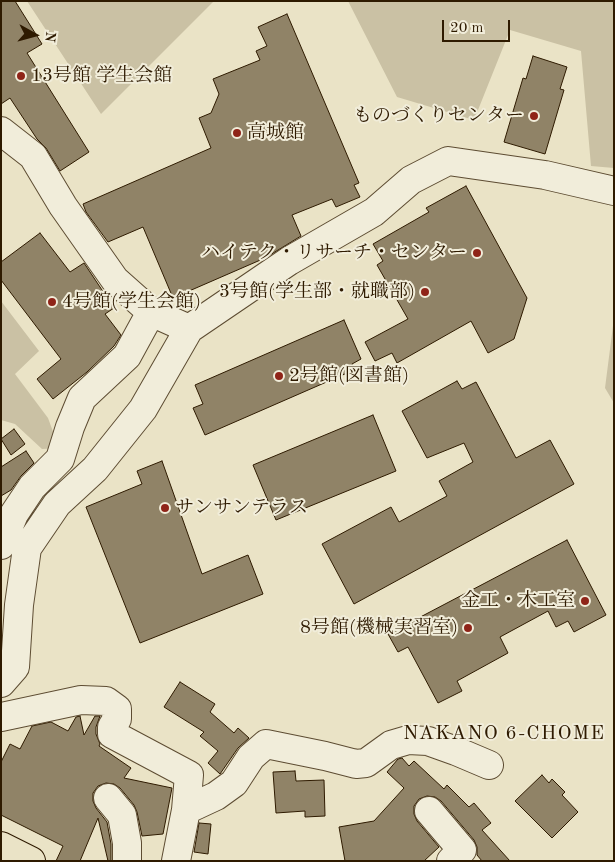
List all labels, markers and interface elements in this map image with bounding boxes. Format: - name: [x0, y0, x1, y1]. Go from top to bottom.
- north arrow: [10, 10, 60, 60]
- scale bar: [445, 10, 512, 42]
- text: 20 m: [450, 21, 484, 36]
- text: N: [42, 31, 57, 43]
- place label: 13号館 学生会館: [31, 65, 172, 87]
- marker: 13号館 学生会館: [15, 70, 27, 82]
- place label: ものづくりセンター: [353, 105, 524, 127]
- marker: ものづくりセンター: [528, 110, 540, 122]
- place label: 高城館: [247, 122, 304, 144]
- marker: 高城館: [231, 127, 243, 139]
- place label: ハイテク・リサーチ・センター: [201, 242, 467, 264]
- marker: ハイテク・リサーチ・センター: [471, 247, 483, 259]
- place label: 3号館(学生部・就職部): [219, 281, 415, 303]
- marker: 3号館(学生部・就職部): [419, 286, 431, 298]
- place label: 4号館(学生会館): [62, 291, 201, 313]
- marker: 4号館(学生会館): [46, 296, 58, 308]
- place label: 2号館(図書館): [289, 365, 409, 387]
- marker: 2号館(図書館): [273, 370, 285, 382]
- place label: サンサンテラス: [175, 497, 308, 519]
- marker: サンサンテラス: [159, 502, 171, 514]
- place label: 金工・木工室: [461, 590, 575, 612]
- marker: 金工・木工室: [579, 595, 591, 607]
- place label: 8号館(機械実習室): [300, 617, 458, 639]
- marker: 8号館(機械実習室): [462, 622, 474, 634]
- district label: NAKANO 6-CHOME: [401, 722, 607, 746]

